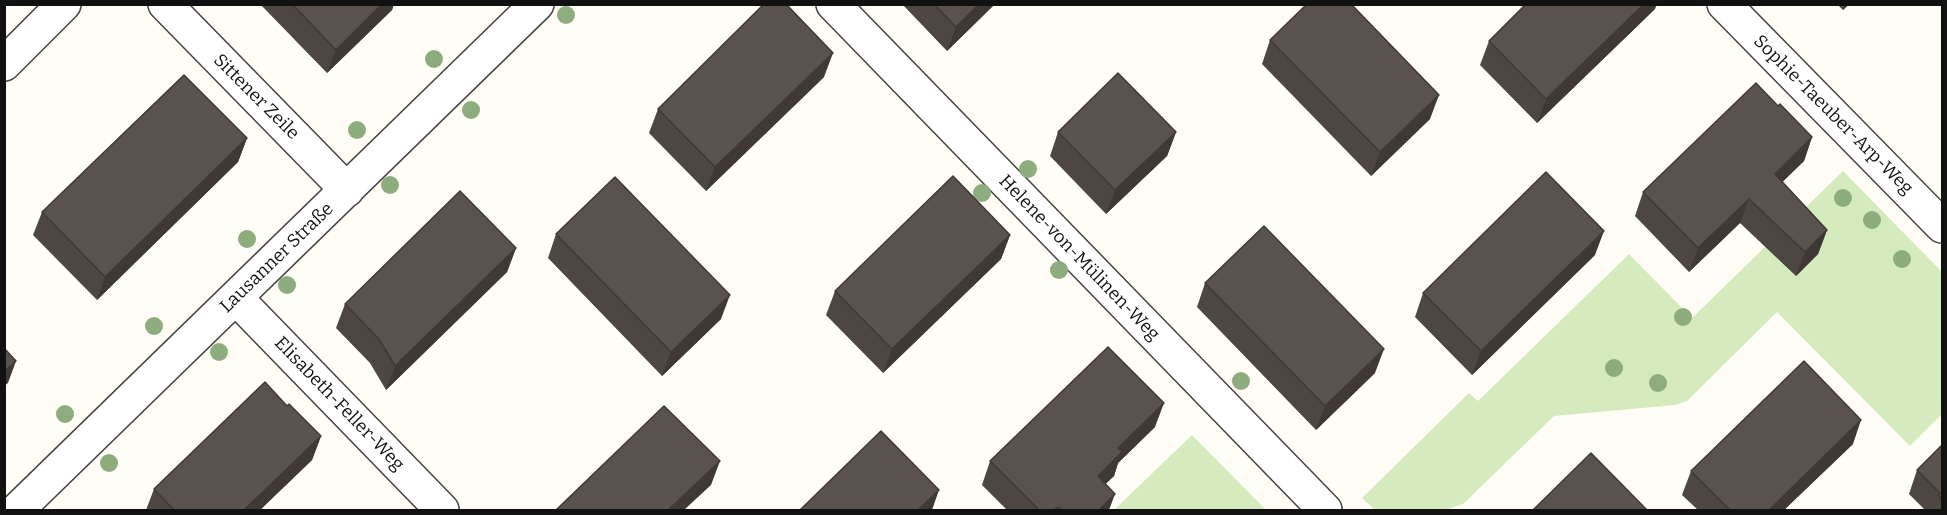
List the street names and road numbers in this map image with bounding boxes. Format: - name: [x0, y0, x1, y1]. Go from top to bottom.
- street label: Sophie-Taeuber-Arp-Weg: [1749, 31, 1917, 199]
- street label: Sittener Zeile: [209, 50, 303, 144]
- street label: Helene-von-Mülinen-Weg: [994, 171, 1164, 345]
- street label: Lausanner Straße: [216, 198, 338, 318]
- street label: Elisabeth-Feller-Weg: [270, 333, 408, 475]

